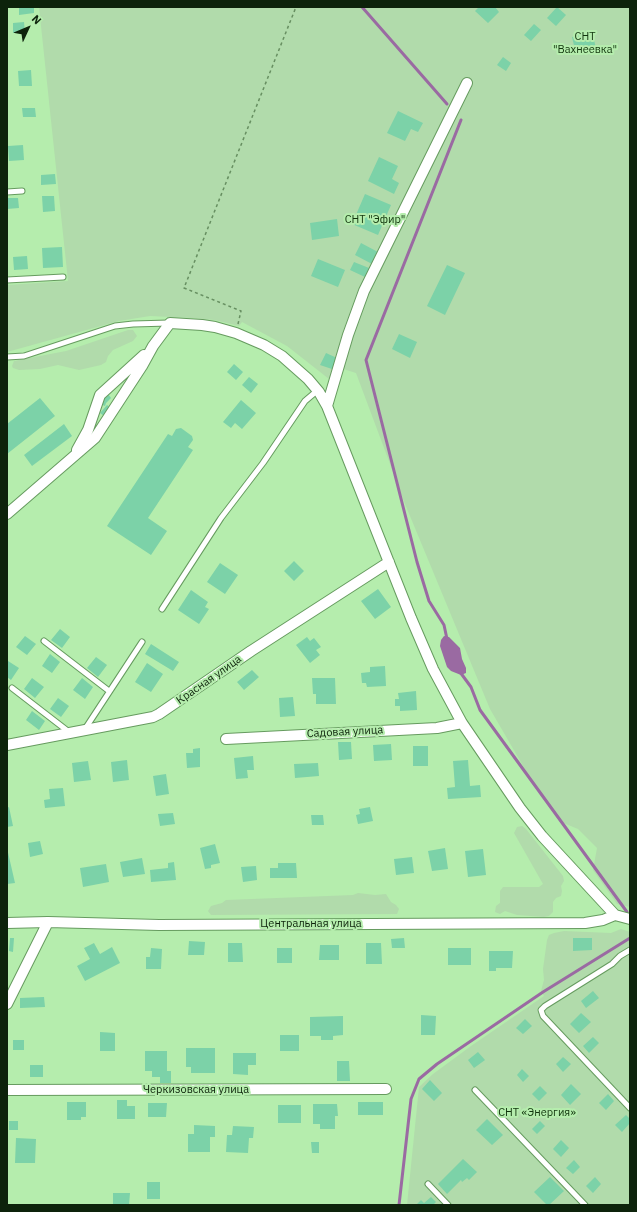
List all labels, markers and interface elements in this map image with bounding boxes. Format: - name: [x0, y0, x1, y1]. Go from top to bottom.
- north arrow: [8, 8, 48, 48]
- text: N: [29, 12, 44, 27]
- park label: СНТ "Вахнеевка": [553, 30, 617, 56]
- park label: СНТ "Эфир": [345, 213, 405, 227]
- street label: Красная улица: [174, 653, 244, 707]
- street label: Садовая улица: [306, 723, 384, 741]
- street label: Центральная улица: [260, 917, 362, 931]
- street label: Черкизовская улица: [143, 1083, 249, 1097]
- park label: СНТ «Энергия»: [498, 1106, 576, 1120]

